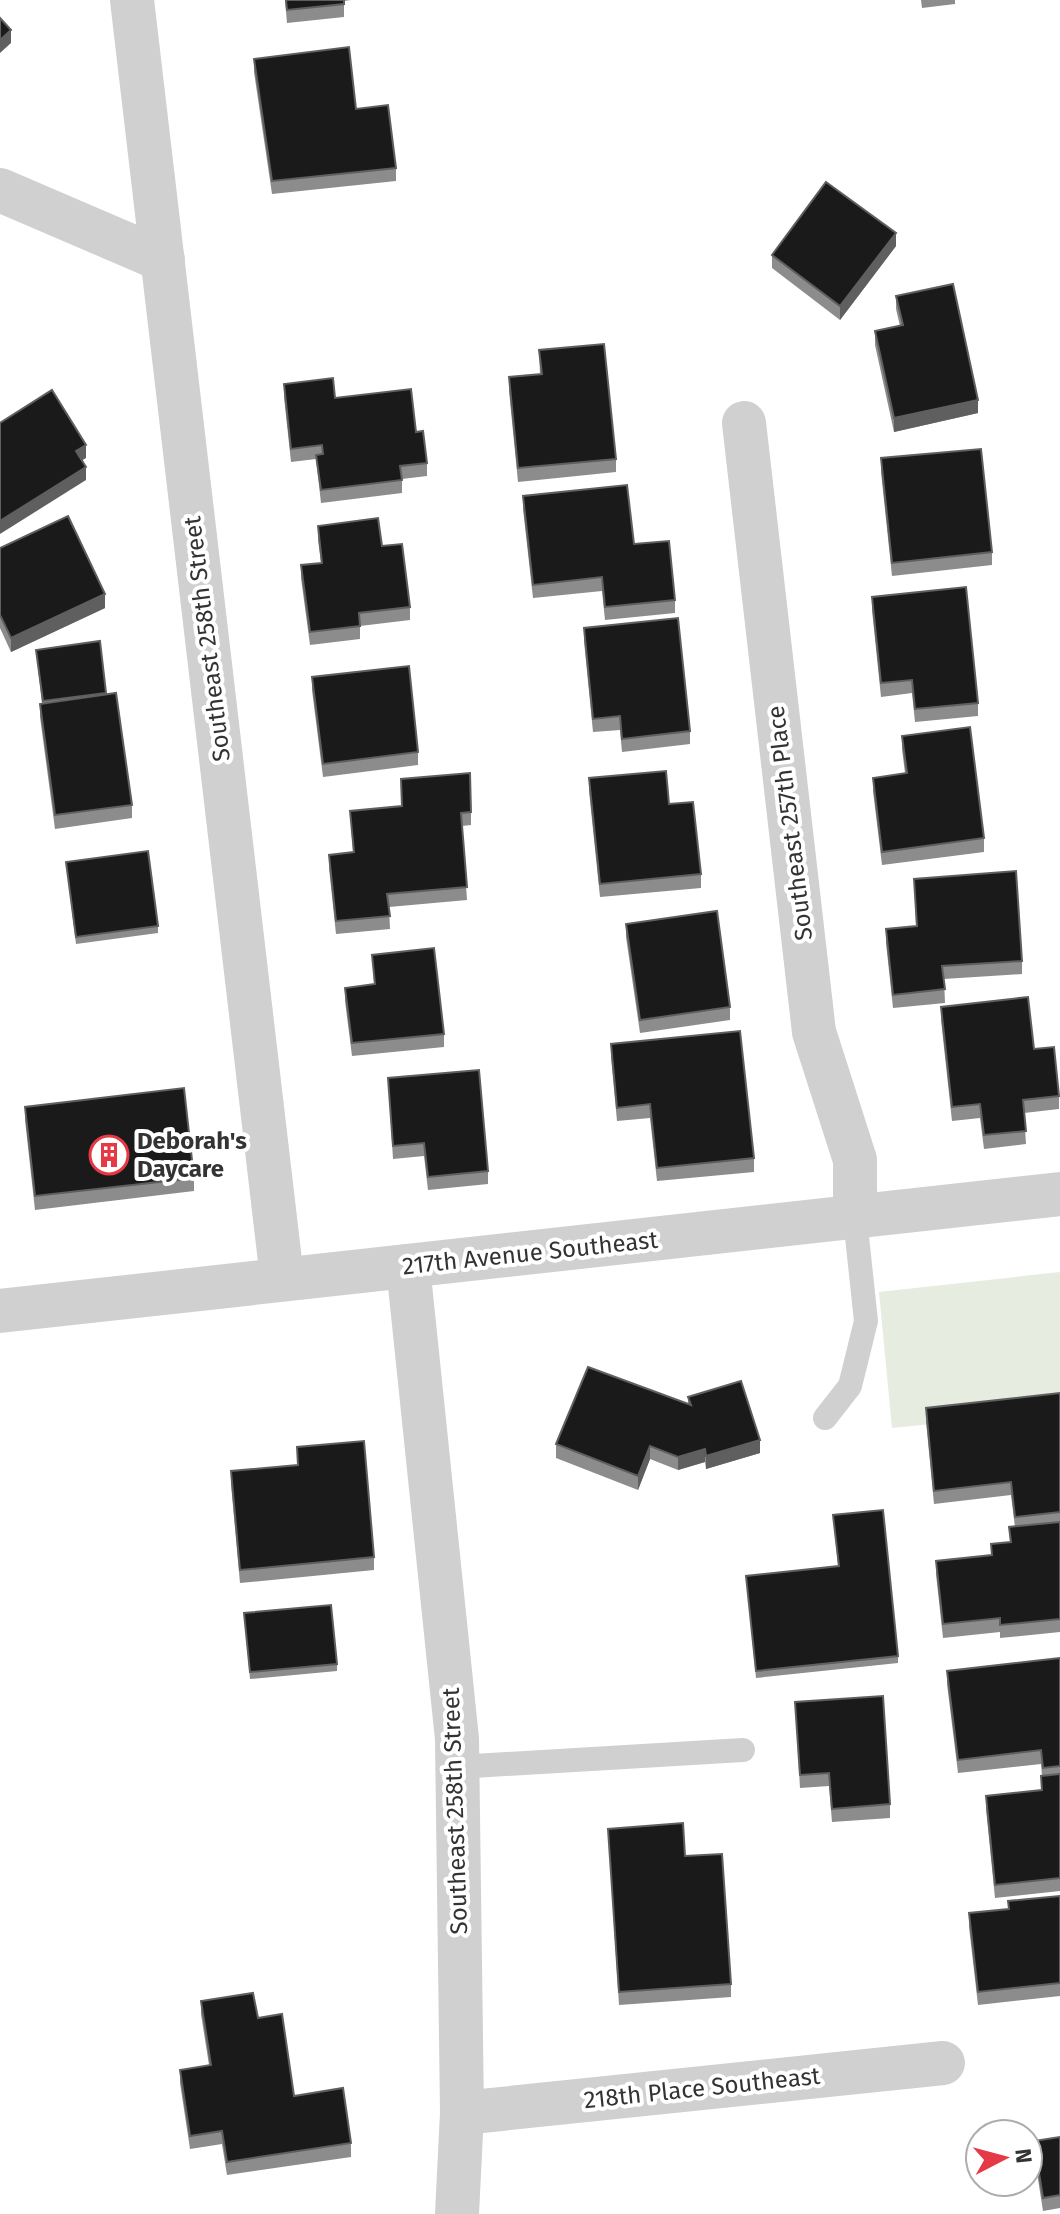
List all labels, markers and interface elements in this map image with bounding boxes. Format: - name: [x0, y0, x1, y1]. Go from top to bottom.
- street label: Southeast 258th Street: [178, 514, 236, 763]
- street label: Southeast 257th Place: [762, 704, 818, 942]
- place label: Deborah's Daycare: [137, 1127, 247, 1183]
- building icon: Deborah's Daycare: [88, 1134, 130, 1176]
- street label: 217th Avenue Southeast: [401, 1226, 659, 1280]
- street label: Southeast 258th Street: [437, 1687, 473, 1935]
- street label: 218th Place Southeast: [582, 2062, 822, 2114]
- north arrow: [964, 2118, 1044, 2198]
- text: N: [1009, 2147, 1038, 2165]

